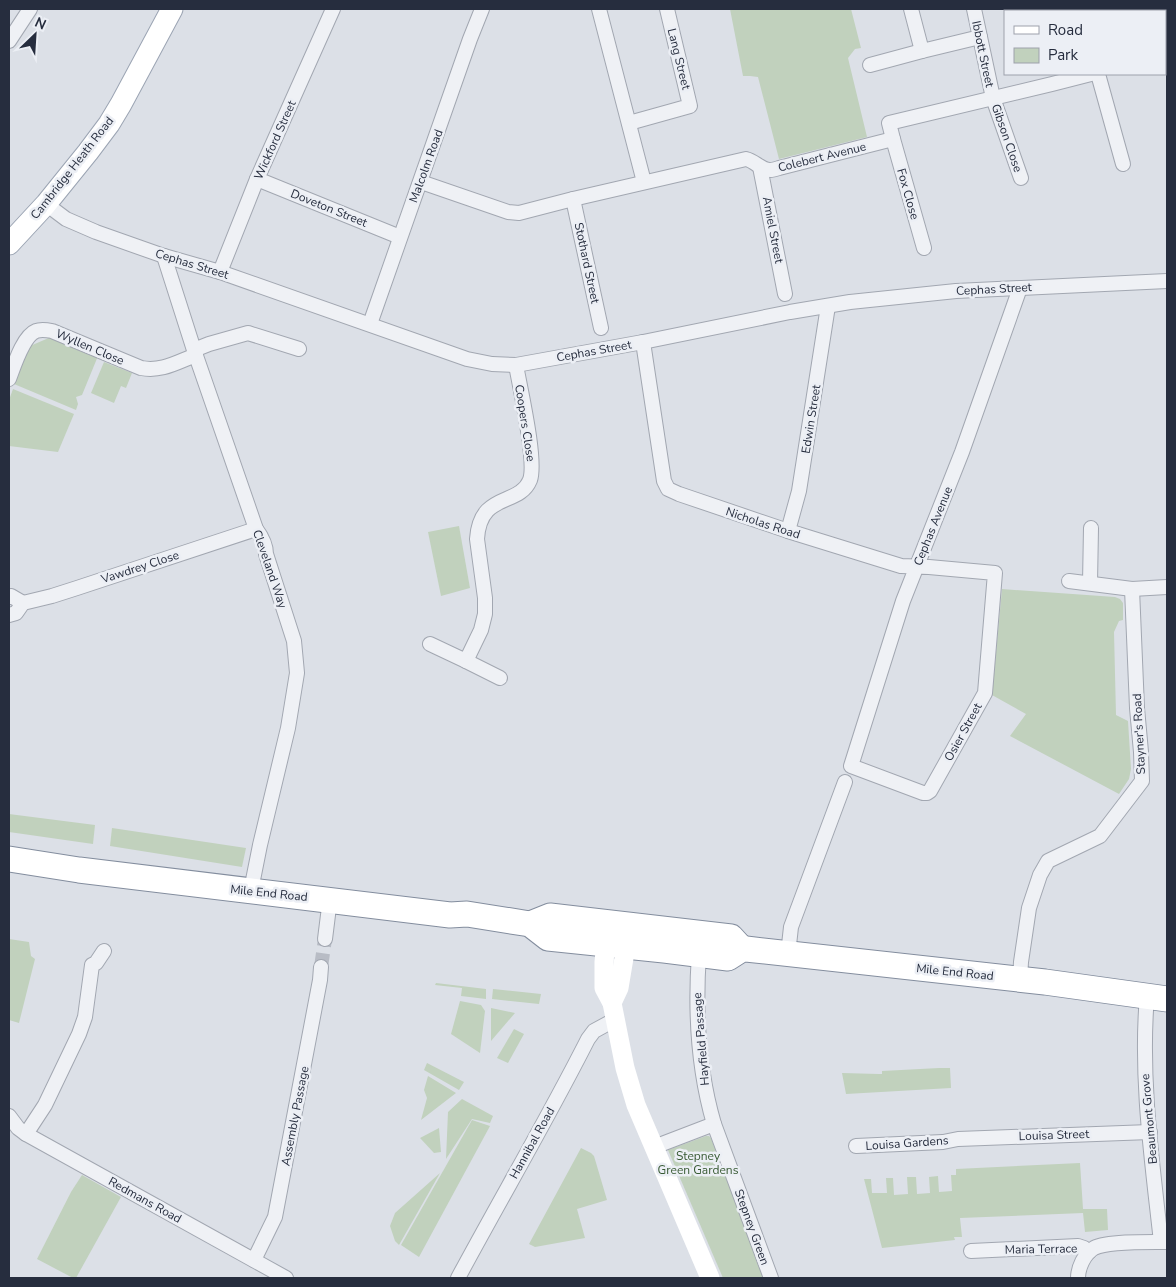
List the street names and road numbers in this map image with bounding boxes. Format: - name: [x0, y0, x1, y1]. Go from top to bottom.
- street label: Ibbott Street: [968, 19, 998, 90]
- street label: Lang Street: [664, 27, 695, 92]
- street label: Wickford Street: [250, 97, 300, 182]
- street label: Gibson Close: [988, 102, 1026, 174]
- street label: Cambridge Heath Road: [27, 113, 117, 223]
- street label: Malcolm Road: [405, 127, 447, 205]
- street label: Colebert Avenue: [776, 138, 868, 176]
- street label: Fox Close: [893, 166, 923, 222]
- street label: Doveton Street: [288, 185, 370, 231]
- street label: Amiel Street: [759, 195, 787, 265]
- street label: Stothard Street: [571, 221, 604, 306]
- street label: Cephas Street: [153, 245, 231, 283]
- street label: Cephas Street: [956, 279, 1033, 299]
- street label: Wyllen Close: [53, 325, 127, 369]
- street label: Cephas Street: [555, 336, 634, 365]
- street label: Coopers Close: [511, 383, 539, 463]
- street label: Edwin Street: [798, 383, 824, 455]
- street label: Cephas Avenue: [910, 484, 956, 568]
- street label: Nicholas Road: [724, 503, 802, 543]
- street label: Cleveland Way: [249, 528, 291, 611]
- street label: Vawdrey Close: [98, 547, 181, 587]
- street label: Stayner's Road: [1129, 693, 1149, 775]
- street label: Osier Street: [940, 699, 986, 764]
- street label: Mile End Road: [229, 881, 309, 905]
- street label: Mile End Road: [915, 960, 995, 984]
- street label: Hayfield Passage: [689, 992, 713, 1086]
- street label: Assembly Passage: [277, 1065, 313, 1167]
- street label: Beaumont Grove: [1137, 1073, 1161, 1165]
- street label: Hannibal Road: [506, 1104, 558, 1182]
- street label: Louisa Street: [1018, 1126, 1090, 1144]
- street label: Louisa Gardens: [865, 1132, 949, 1154]
- street label: Redmans Road: [105, 1173, 185, 1227]
- street label: Stepney Green: [731, 1187, 773, 1267]
- street label: Maria Terrace: [1005, 1240, 1077, 1258]

